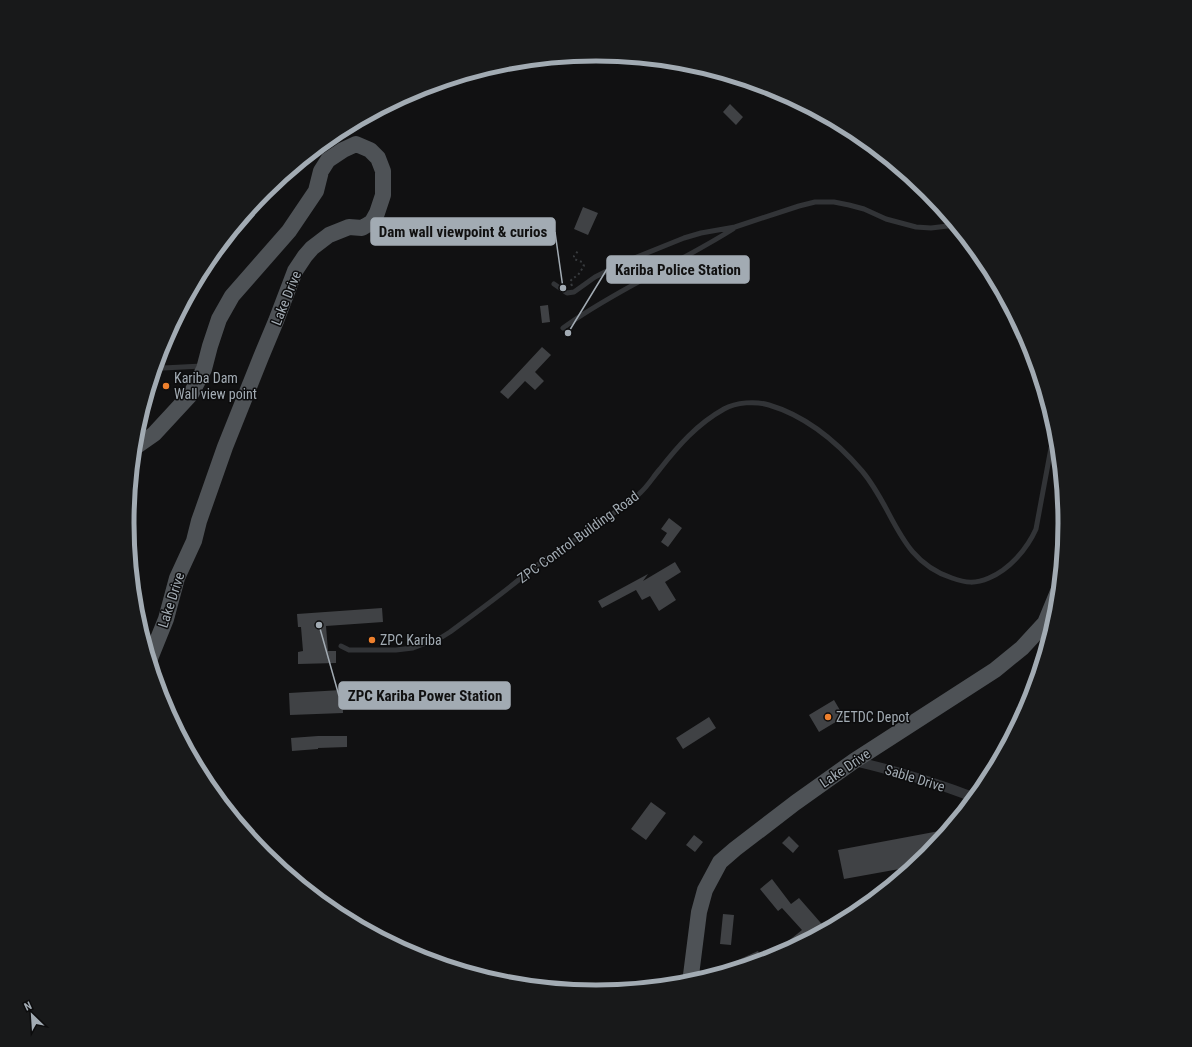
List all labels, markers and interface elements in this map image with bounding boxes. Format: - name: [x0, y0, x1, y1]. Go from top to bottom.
- callout: Dam wall viewpoint & curios: [371, 218, 555, 245]
- text: Dam wall viewpoint & curios: [379, 223, 547, 241]
- callout: Kariba Police Station: [607, 256, 749, 283]
- text: Kariba Police Station: [615, 261, 741, 279]
- street label: Lake Drive: [268, 268, 304, 328]
- place label: Kariba Dam Wall view point: [174, 370, 257, 402]
- marker: Kariba Dam Wall view point: [161, 381, 171, 391]
- street label: ZPC Control Building Road: [514, 488, 642, 586]
- street label: Lake Drive: [155, 570, 188, 630]
- place label: ZPC Kariba: [380, 632, 442, 648]
- marker: ZPC Kariba: [367, 635, 377, 645]
- callout: ZPC Kariba Power Station: [339, 682, 510, 709]
- text: ZPC Kariba Power Station: [348, 687, 502, 705]
- place label: ZETDC Depot: [836, 709, 909, 725]
- marker: ZETDC Depot: [823, 712, 833, 722]
- street label: Lake Drive: [817, 745, 874, 791]
- street label: Sable Drive: [883, 761, 947, 795]
- north arrow: [12, 995, 52, 1035]
- text: N: [22, 999, 34, 1014]

